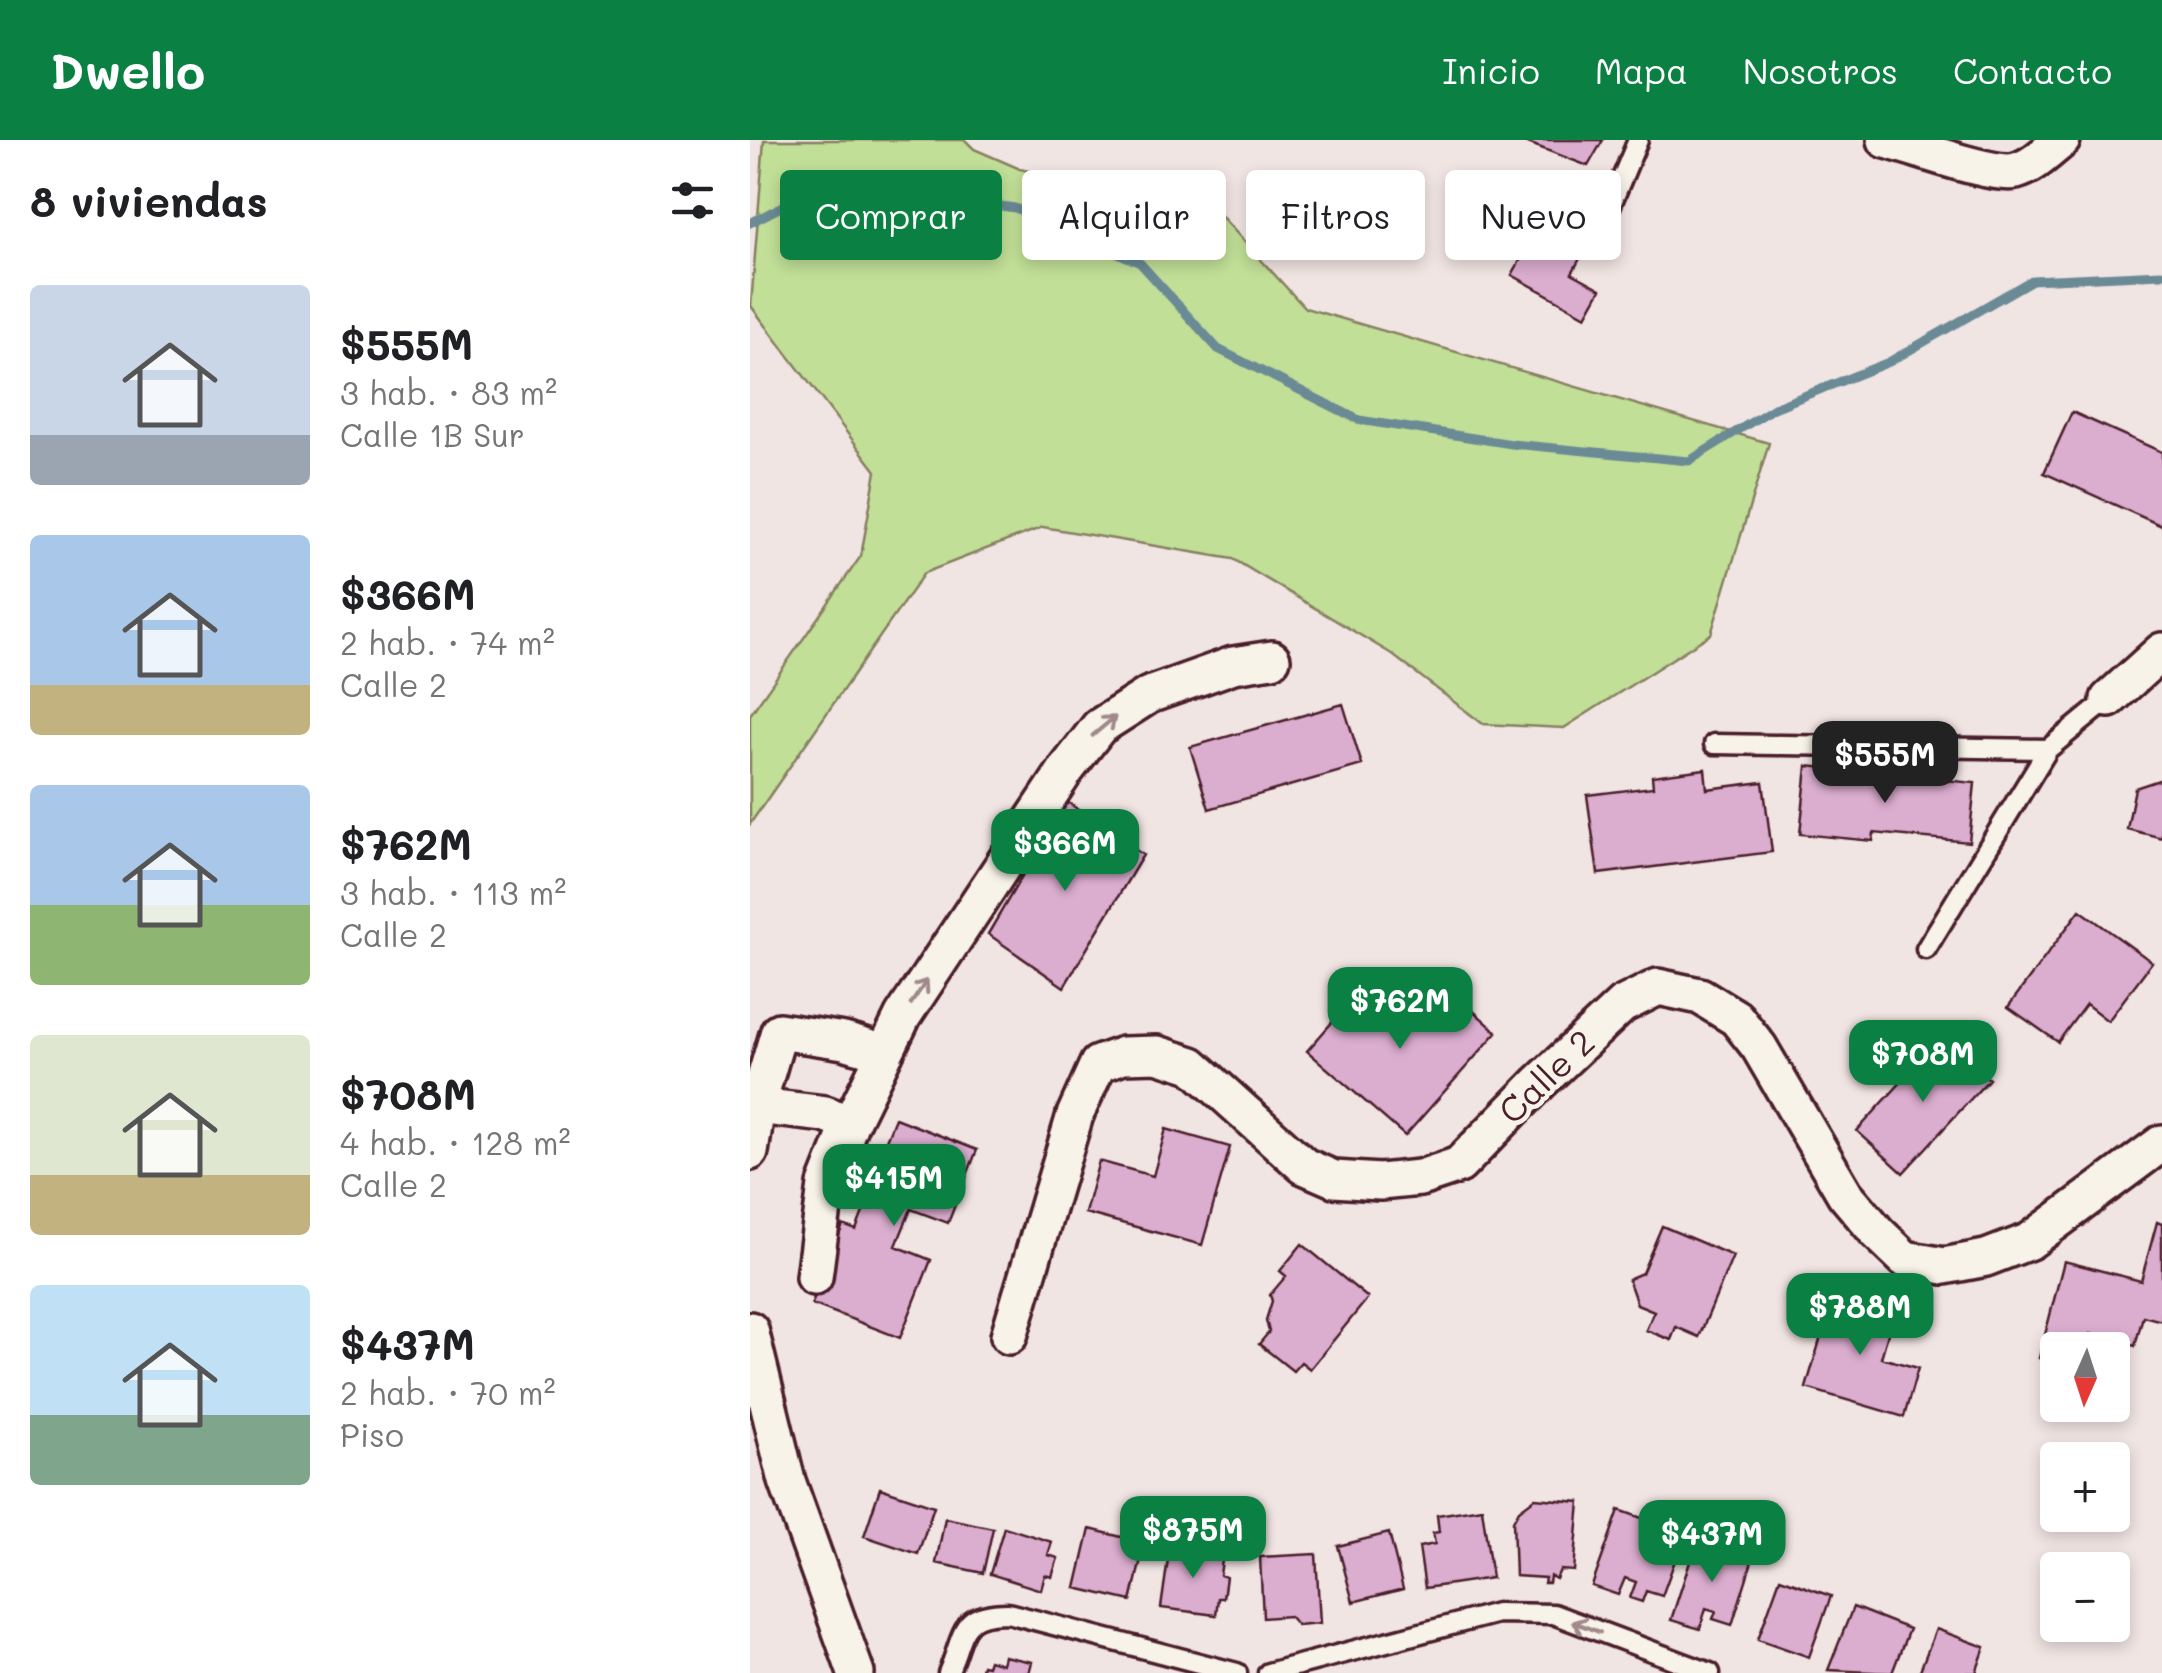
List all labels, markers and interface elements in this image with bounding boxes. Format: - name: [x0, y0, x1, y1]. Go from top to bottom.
- text: Dwello: [50, 39, 205, 101]
- text: Inicio: [1442, 47, 1540, 93]
- text: Mapa: [1595, 47, 1688, 93]
- text: Nosotros: [1743, 47, 1898, 93]
- text: Contacto: [1953, 47, 2112, 93]
- chip: Comprar: [780, 170, 1002, 260]
- chip: Alquilar: [1022, 170, 1226, 260]
- chip: Filtros: [1246, 170, 1425, 260]
- chip: Nuevo: [1445, 170, 1621, 260]
- text: 8 viviendas: [30, 173, 268, 228]
- icon: filters: [665, 173, 720, 228]
- text: $555M: [340, 316, 474, 371]
- icon: home: [110, 325, 230, 445]
- text: 3 hab. · 83 m²: [340, 371, 557, 413]
- text: Calle 1B Sur: [340, 413, 525, 455]
- text: $366M: [340, 566, 476, 621]
- icon: home: [110, 575, 230, 695]
- text: 2 hab. · 74 m²: [340, 621, 555, 663]
- text: Calle 2: [340, 663, 447, 705]
- one-way arrow: [1091, 715, 1116, 738]
- pin: $555M: [1815, 721, 1955, 806]
- text: $555M: [1834, 732, 1936, 774]
- pin: $366M: [995, 809, 1135, 894]
- text: $762M: [340, 816, 472, 871]
- text: $366M: [1013, 820, 1117, 862]
- icon: home: [110, 825, 230, 945]
- text: 3 hab. · 113 m²: [340, 871, 566, 913]
- text: Calle 2: [340, 913, 447, 955]
- pin: $762M: [1330, 967, 1470, 1052]
- text: $762M: [1350, 978, 1450, 1020]
- one-way arrow: [908, 979, 929, 1007]
- street label: Calle 2: [1488, 1018, 1604, 1133]
- pin: $708M: [1853, 1020, 1993, 1105]
- text: $708M: [1871, 1031, 1975, 1073]
- text: $708M: [340, 1066, 476, 1121]
- icon: home: [110, 1075, 230, 1195]
- text: 4 hab. · 128 m²: [340, 1121, 571, 1163]
- pin: $415M: [824, 1144, 964, 1229]
- text: $415M: [845, 1155, 943, 1197]
- text: Calle 2: [340, 1163, 447, 1205]
- pin: $788M: [1790, 1273, 1930, 1358]
- text: $788M: [1808, 1284, 1912, 1326]
- text: $437M: [340, 1316, 475, 1371]
- icon: home: [110, 1325, 230, 1445]
- north arrow: [2040, 1332, 2130, 1422]
- map controls: [2040, 1332, 2130, 1642]
- text: 2 hab. · 70 m²: [340, 1371, 556, 1413]
- text: Piso: [340, 1413, 404, 1455]
- button: +: [2040, 1442, 2130, 1532]
- pin: $875M: [1123, 1496, 1263, 1581]
- pin: $437M: [1642, 1500, 1782, 1585]
- text: $875M: [1142, 1507, 1244, 1549]
- text: $437M: [1661, 1511, 1763, 1553]
- button: −: [2040, 1552, 2130, 1642]
- one-way arrow: [1571, 1616, 1601, 1634]

